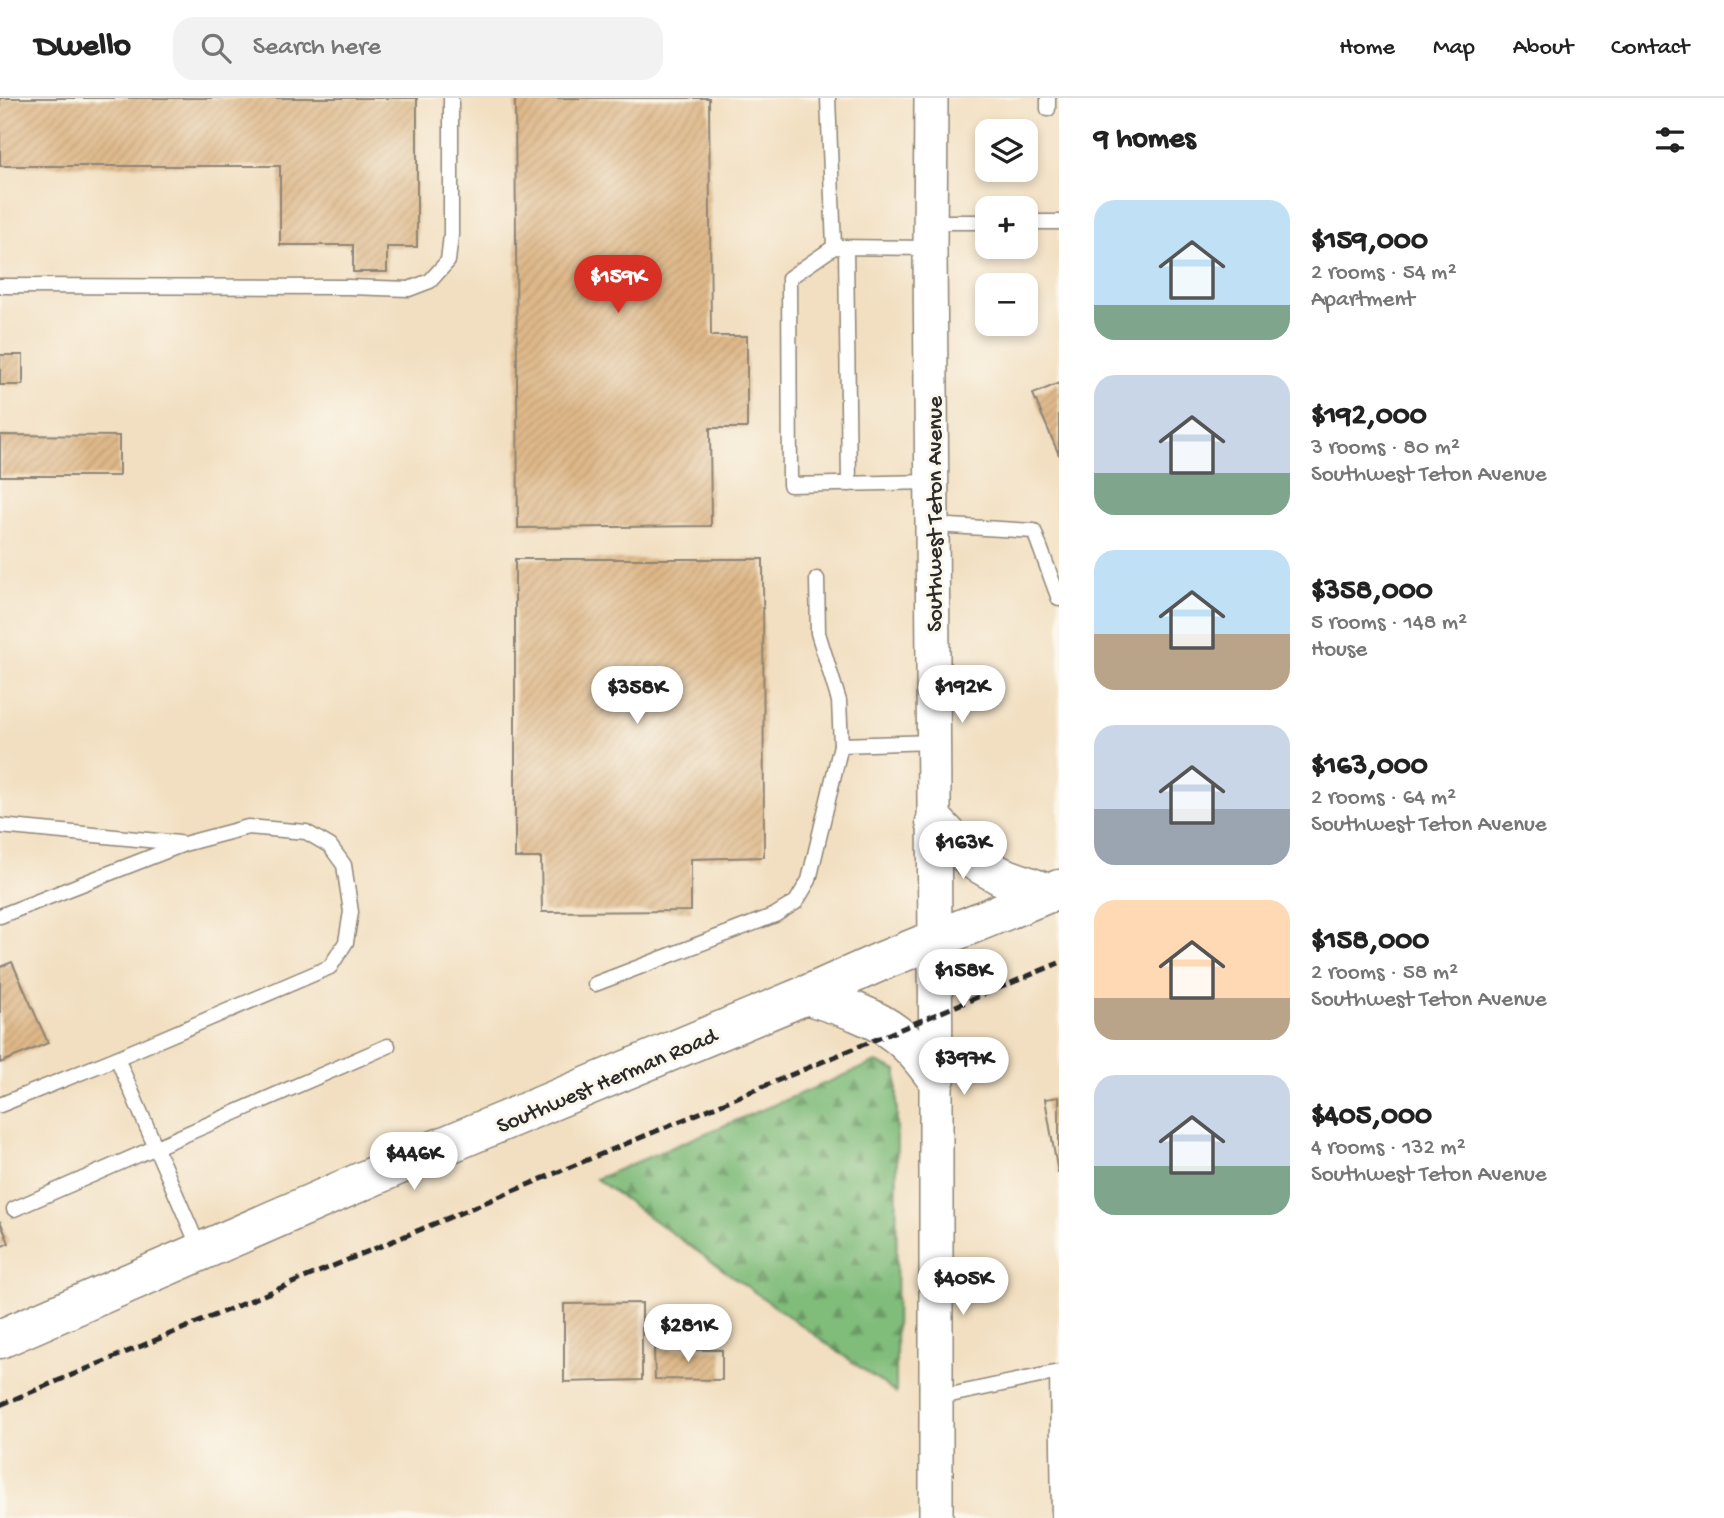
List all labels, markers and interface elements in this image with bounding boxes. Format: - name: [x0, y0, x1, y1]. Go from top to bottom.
- search box: [173, 17, 663, 80]
- text: Dwello: [35, 29, 131, 67]
- icon: search: [197, 29, 235, 67]
- text: Search here: [253, 33, 381, 64]
- text: Home: [1339, 34, 1395, 63]
- text: Map: [1433, 34, 1475, 63]
- text: About: [1513, 34, 1573, 63]
- text: Contact: [1611, 34, 1689, 63]
- map controls: [975, 119, 1038, 336]
- button: layers: [975, 119, 1038, 182]
- icon: filters: [1651, 121, 1689, 159]
- text: 9 homes: [1094, 123, 1196, 158]
- button: +: [975, 196, 1038, 259]
- text: $159,000: [1311, 225, 1428, 260]
- icon: home: [1150, 228, 1234, 312]
- pin: $159K: [569, 256, 667, 315]
- text: 2 rooms · 54 m²: [1311, 260, 1457, 287]
- text: $159K: [590, 264, 646, 291]
- button: −: [975, 273, 1038, 336]
- text: Apartment: [1311, 287, 1415, 314]
- street label: Southwest Teton Avenue: [923, 395, 950, 632]
- text: $192,000: [1311, 400, 1427, 435]
- icon: home: [1150, 403, 1234, 487]
- text: 3 rooms · 80 m²: [1311, 435, 1460, 462]
- text: Southwest Teton Avenue: [1311, 462, 1547, 489]
- text: $358,000: [1311, 575, 1433, 610]
- icon: home: [1150, 578, 1234, 662]
- text: 5 rooms · 148 m²: [1311, 610, 1467, 637]
- text: House: [1311, 637, 1367, 664]
- pin: $358K: [588, 666, 686, 726]
- pin: $192K: [913, 666, 1011, 725]
- text: $192K: [934, 674, 990, 701]
- text: $358K: [607, 675, 667, 702]
- text: $163,000: [1311, 750, 1428, 785]
- icon: home: [1150, 753, 1234, 837]
- text: 2 rooms · 64 m²: [1311, 785, 1456, 812]
- text: Southwest Teton Avenue: [1311, 812, 1547, 839]
- pin: $163K: [914, 822, 1012, 881]
- text: $163K: [935, 830, 991, 857]
- text: $158,000: [1311, 925, 1429, 960]
- icon: home: [1150, 928, 1234, 1012]
- pin: $158K: [914, 950, 1012, 1009]
- text: $158K: [935, 958, 991, 985]
- text: 2 rooms · 58 m²: [1311, 960, 1458, 987]
- text: Southwest Teton Avenue: [1311, 987, 1547, 1014]
- street label: Southwest Herman Road: [493, 1023, 723, 1141]
- pin: $397K: [915, 1038, 1013, 1097]
- text: $397K: [935, 1046, 993, 1073]
- text: $405,000: [1311, 1100, 1432, 1135]
- icon: home: [1150, 1103, 1234, 1187]
- pin: $446K: [365, 1132, 463, 1192]
- text: 4 rooms · 132 m²: [1311, 1135, 1466, 1162]
- text: $446K: [386, 1141, 442, 1168]
- text: Southwest Teton Avenue: [1311, 1162, 1547, 1189]
- pin: $405K: [914, 1258, 1012, 1317]
- text: $405K: [933, 1266, 993, 1293]
- pin: $281K: [639, 1304, 737, 1364]
- text: $281K: [660, 1313, 716, 1340]

